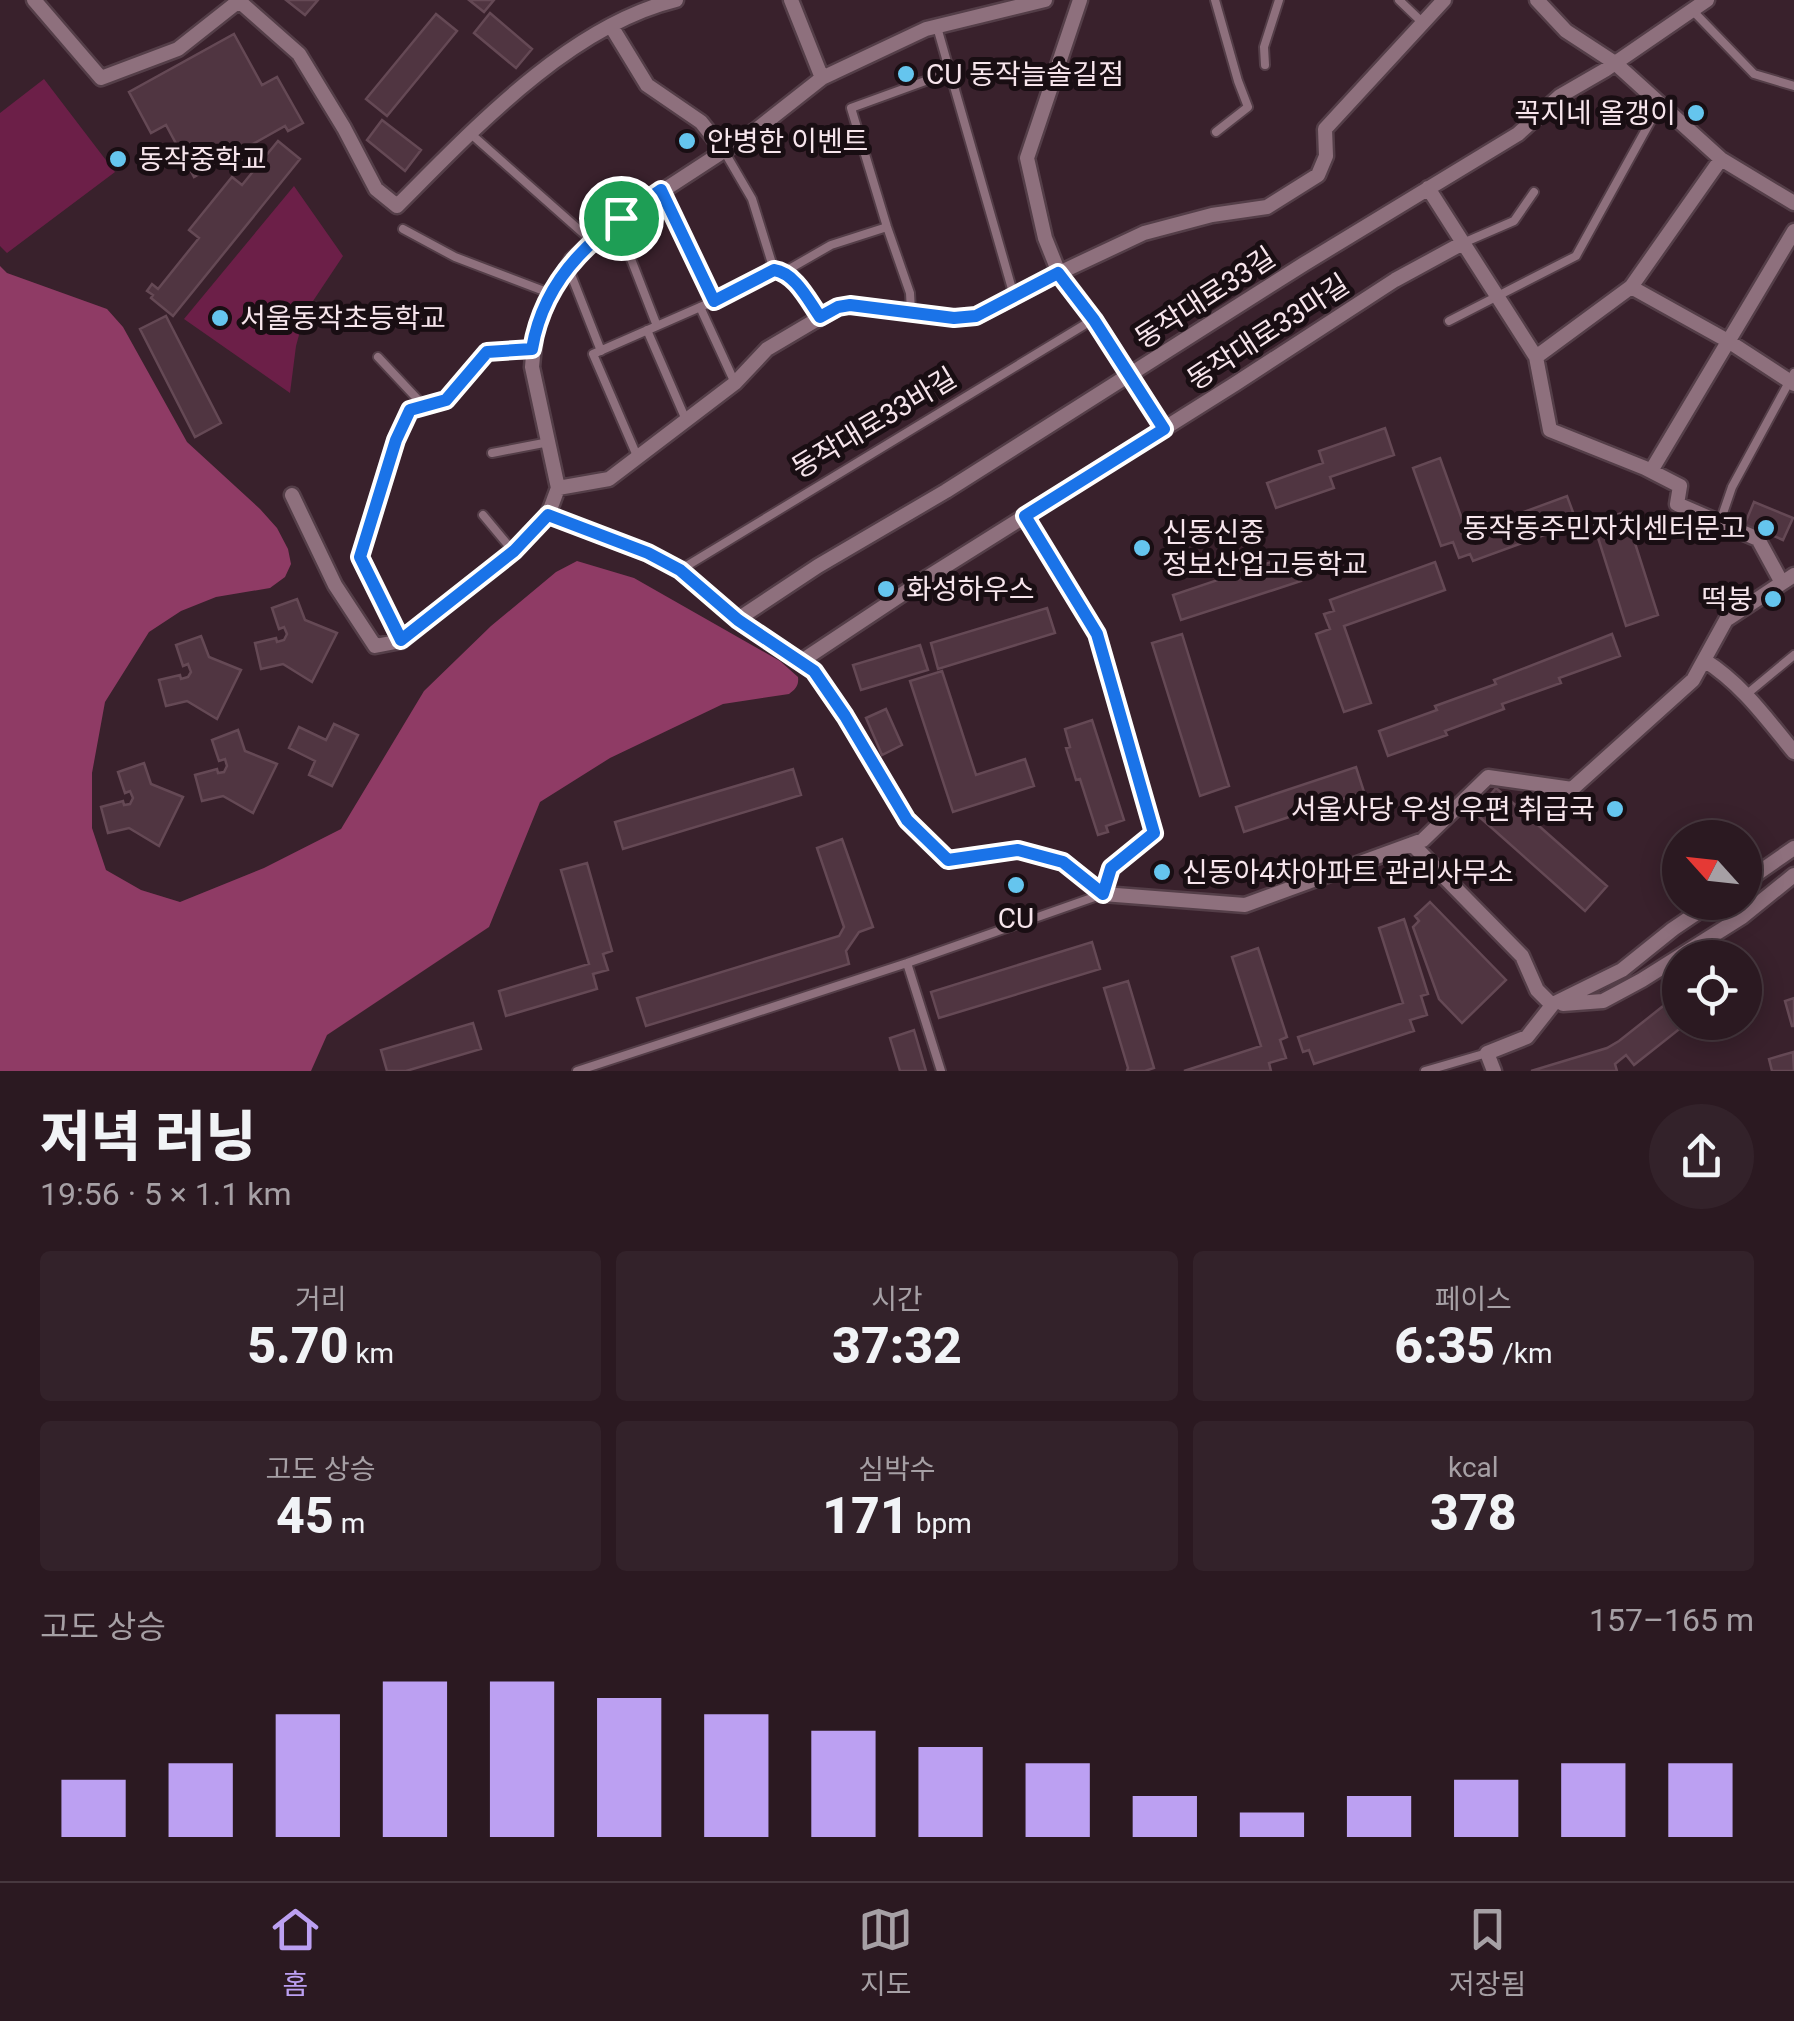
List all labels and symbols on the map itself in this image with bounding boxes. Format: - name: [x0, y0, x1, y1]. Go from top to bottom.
- place label: CU 동작늘솔길점: [926, 58, 1124, 91]
- marker: CU 동작늘솔길점: [895, 63, 917, 85]
- place label: 꼭지네 올갱이: [1514, 97, 1676, 130]
- marker: 꼭지네 올갱이: [1685, 102, 1707, 124]
- place label: 안병한 이벤트: [707, 125, 869, 158]
- marker: 안병한 이벤트: [676, 130, 698, 152]
- place label: 동작중학교: [138, 143, 267, 176]
- marker: 동작중학교: [107, 148, 129, 170]
- pin: [579, 176, 664, 261]
- street label: 동작대로33길: [1129, 241, 1281, 355]
- street label: 동작대로33마길: [1181, 267, 1355, 397]
- place label: 서울동작초등학교: [240, 302, 446, 335]
- marker: 서울동작초등학교: [209, 307, 231, 329]
- street label: 동작대로33바길: [786, 361, 962, 485]
- place label: 동작동주민자치센터문고: [1463, 512, 1746, 545]
- place label: 신동신중 정보산업고등학교: [1162, 516, 1368, 581]
- marker: 동작동주민자치센터문고: [1755, 517, 1777, 539]
- marker: 신동신중 정보산업고등학교: [1131, 537, 1153, 559]
- place label: 화성하우스: [906, 573, 1035, 606]
- marker: 화성하우스: [875, 578, 897, 600]
- place label: 떡붕: [1701, 583, 1753, 616]
- marker: 떡붕: [1762, 588, 1784, 610]
- place label: 서울사당 우성 우편 취급국: [1291, 793, 1595, 826]
- marker: 서울사당 우성 우편 취급국: [1604, 798, 1626, 820]
- north arrow: [1662, 820, 1762, 920]
- place label: 신동아4차아파트 관리사무소: [1182, 856, 1514, 889]
- marker: 신동아4차아파트 관리사무소: [1151, 861, 1173, 883]
- marker: CU: [1005, 874, 1027, 896]
- place label: CU: [998, 902, 1034, 935]

